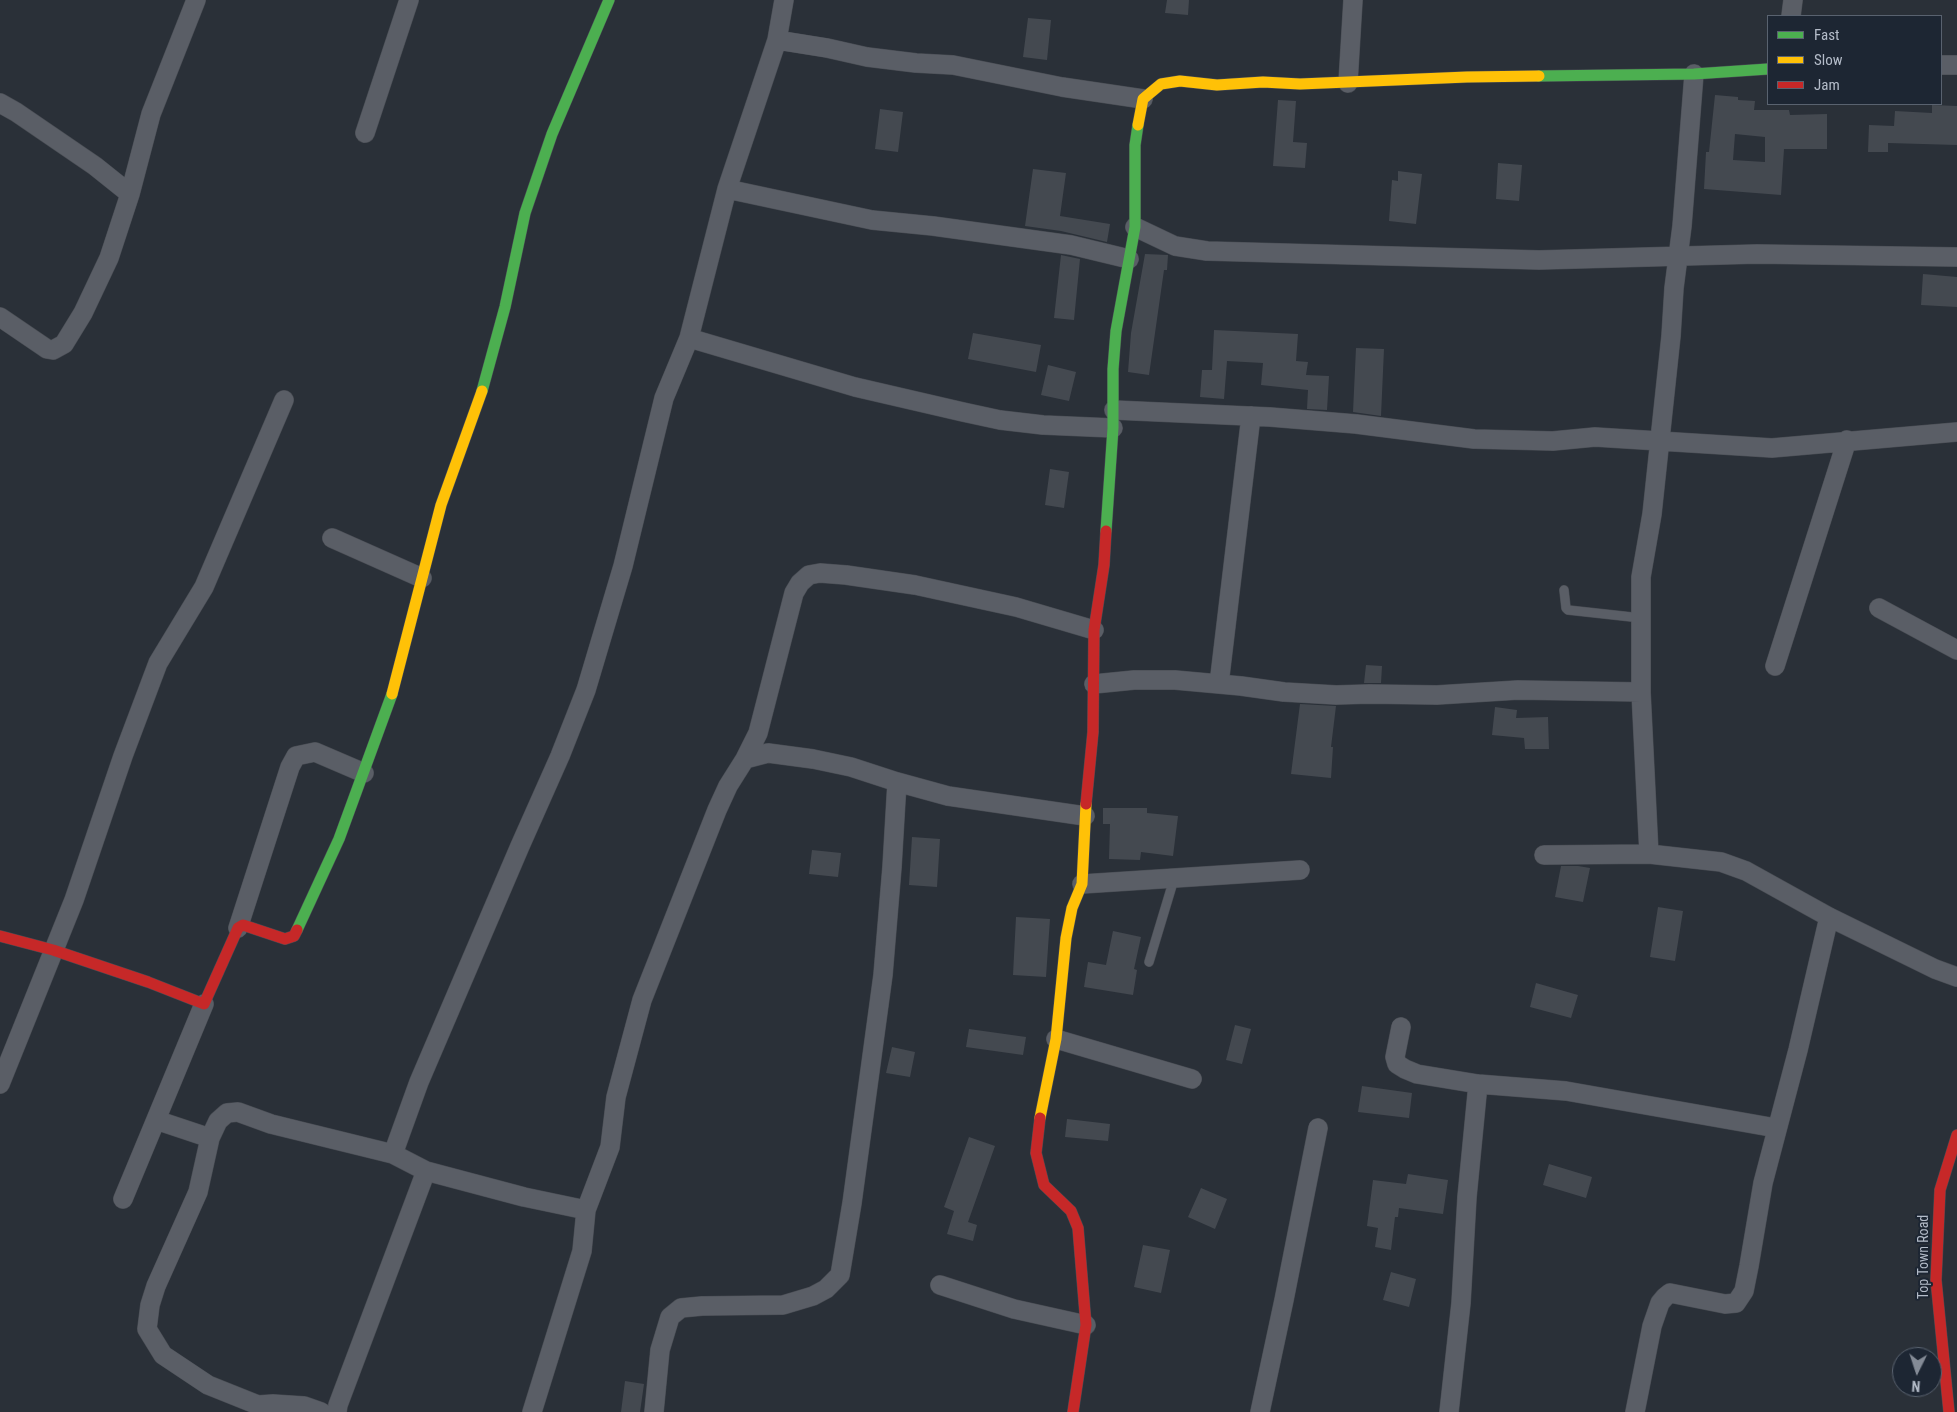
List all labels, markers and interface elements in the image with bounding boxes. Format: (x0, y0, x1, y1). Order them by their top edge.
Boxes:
legend (1767, 15, 1942, 105)
text: Fast (1814, 26, 1839, 44)
text: Slow (1814, 51, 1843, 69)
text: Jam (1814, 76, 1840, 94)
street label: Top Town Road (1916, 1215, 1932, 1299)
north arrow (1892, 1347, 1942, 1397)
text: N (1911, 1378, 1921, 1394)

